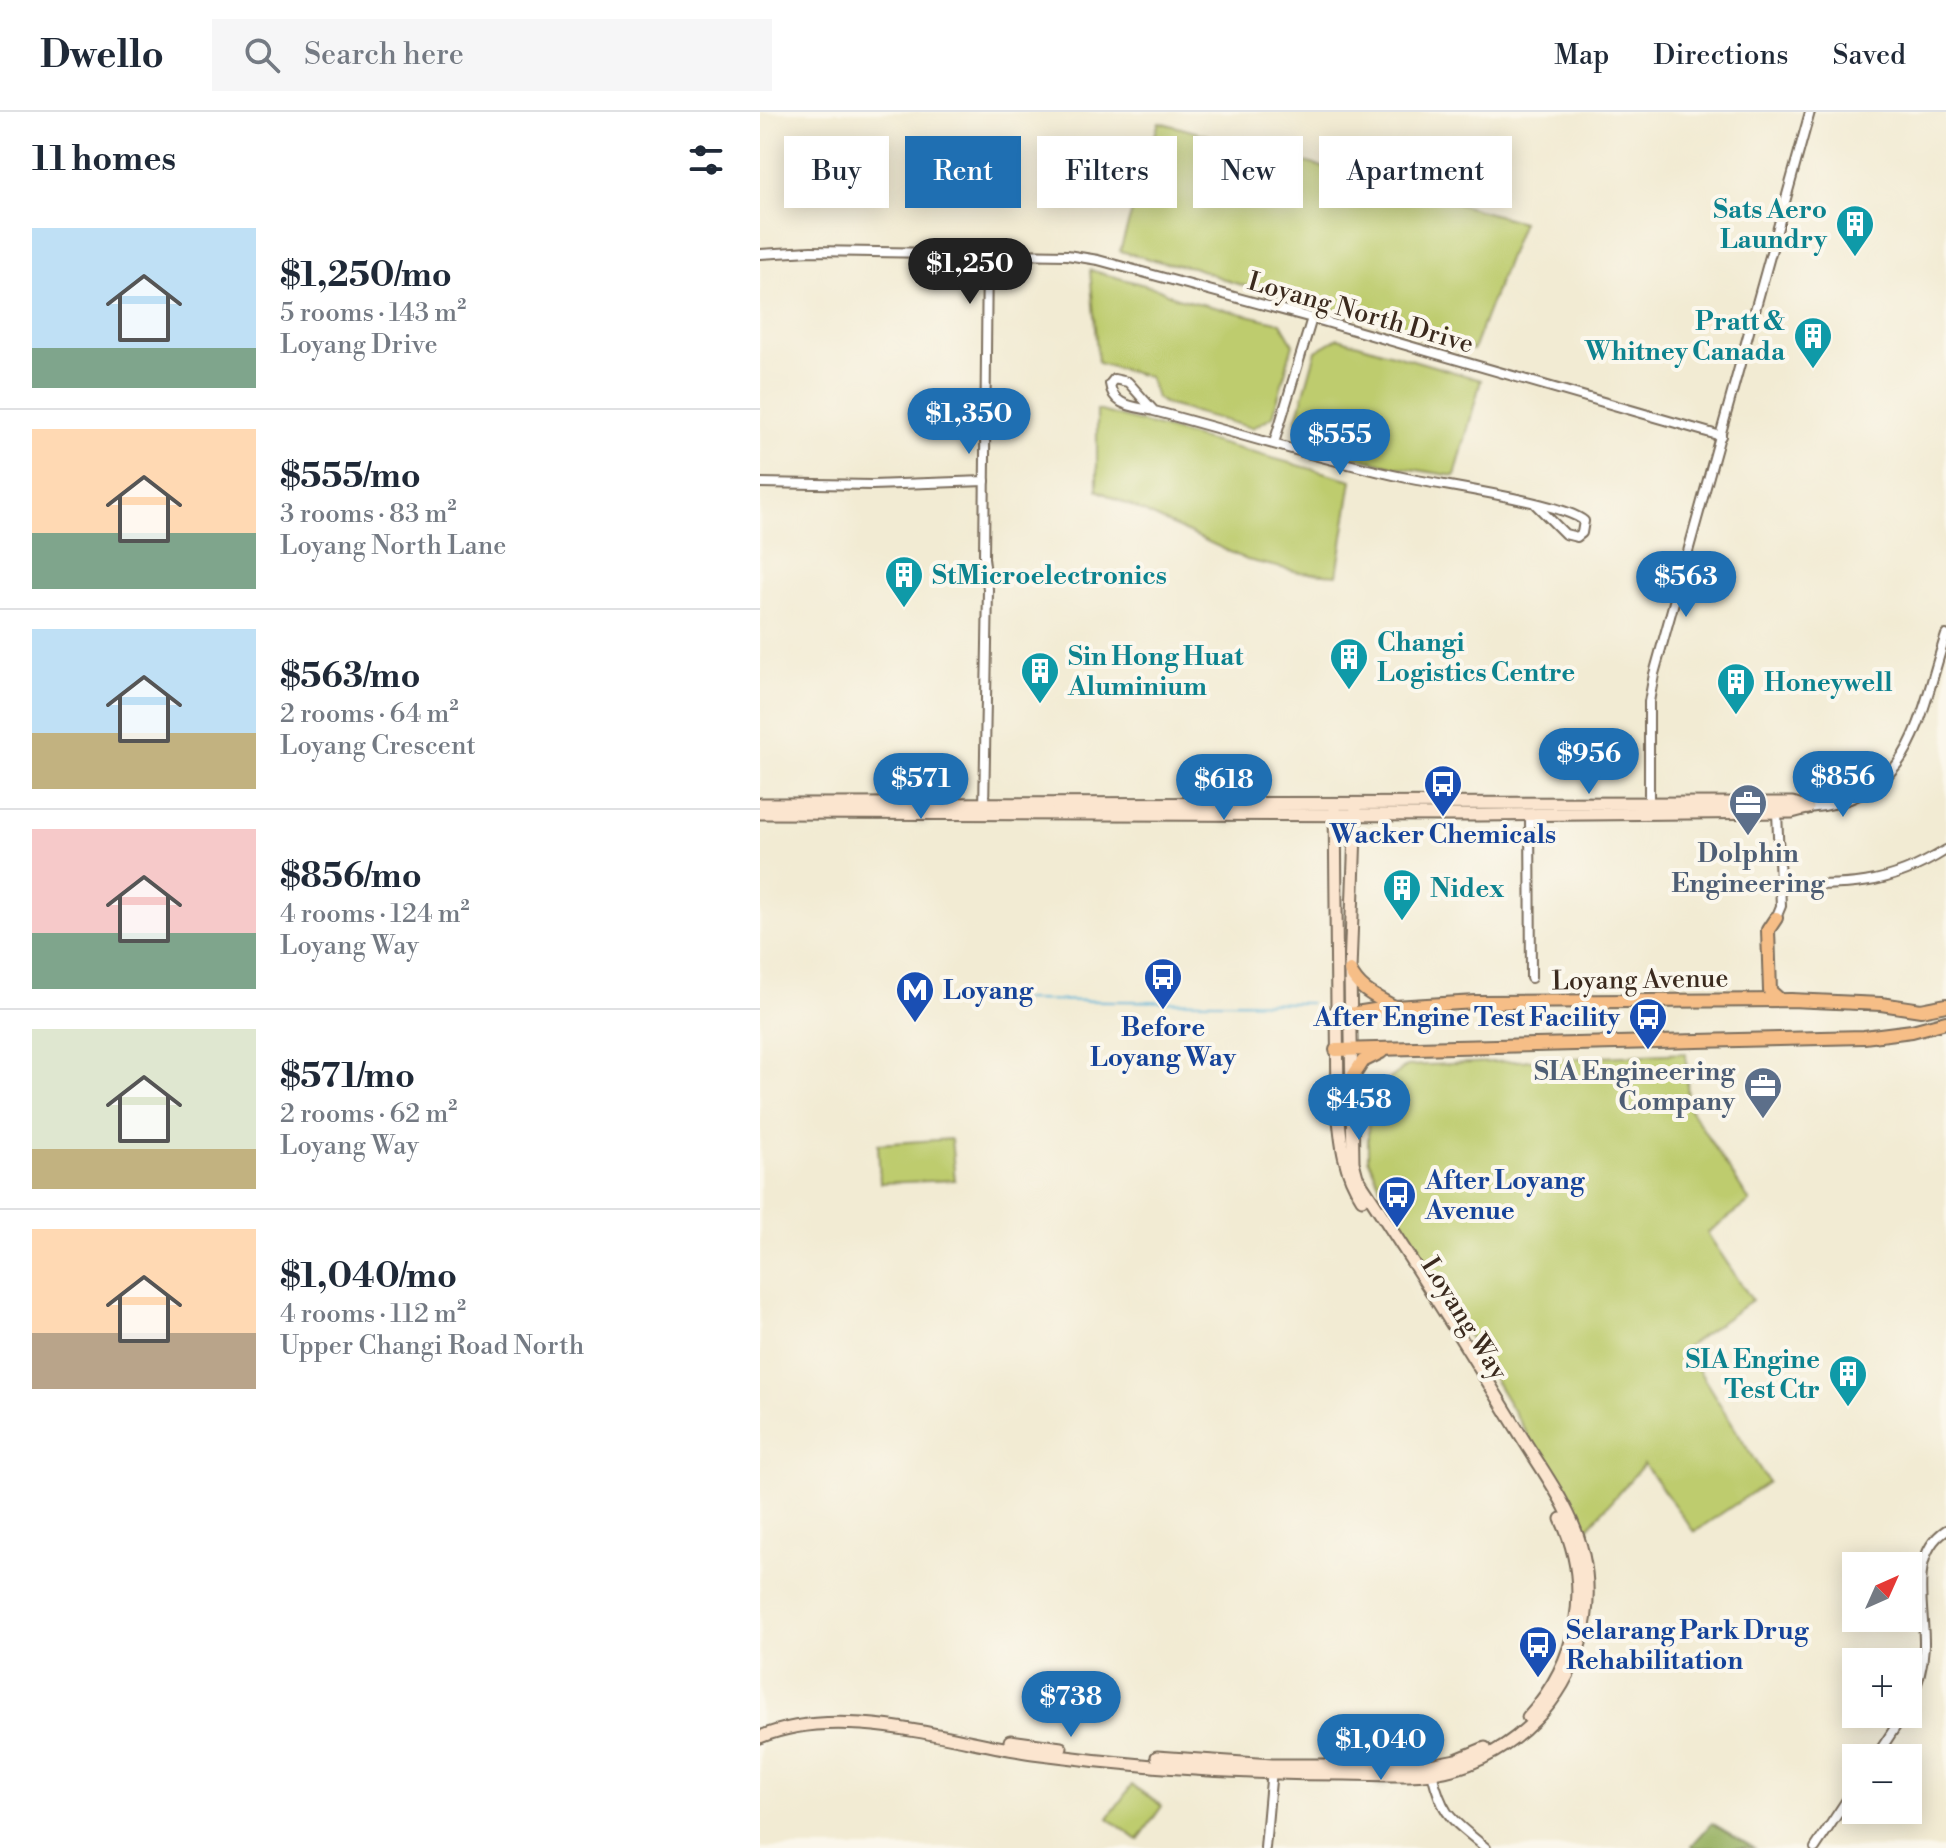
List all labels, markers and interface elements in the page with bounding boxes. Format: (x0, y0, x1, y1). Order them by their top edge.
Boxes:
search box (212, 19, 772, 91)
text: Dwello (40, 32, 164, 79)
icon: search (240, 33, 284, 77)
text: Search here (304, 36, 464, 74)
text: Map (1554, 38, 1609, 73)
text: Directions (1653, 38, 1788, 73)
text: Saved (1832, 38, 1906, 73)
chip: Buy (784, 136, 889, 208)
chip: Rent (905, 136, 1021, 208)
chip: Filters (1037, 136, 1177, 208)
chip: New (1193, 136, 1303, 208)
chip: Apartment (1319, 136, 1512, 208)
icon: filters (684, 138, 728, 182)
text: 11 homes (32, 139, 176, 181)
place label: Sats Aero Laundry (1713, 194, 1828, 256)
building icon: Sats Aero Laundry (1834, 203, 1876, 258)
pin: $1,250 (905, 238, 1035, 306)
text: $1,250 (926, 248, 1014, 280)
text: $1,250/mo (280, 255, 452, 297)
icon: home (96, 260, 192, 356)
street label: Loyang North Drive (1244, 265, 1477, 361)
text: 5 rooms · 143 m² (280, 297, 466, 329)
place label: Pratt & Whitney Canada (1584, 306, 1786, 368)
building icon: Pratt & Whitney Canada (1792, 315, 1834, 370)
text: Loyang Drive (280, 329, 438, 361)
pin: $1,350 (904, 388, 1034, 456)
text: $1,350 (926, 398, 1012, 430)
pin: $555 (1293, 409, 1387, 477)
text: $555 (1308, 419, 1372, 451)
text: $555/mo (280, 456, 421, 498)
icon: home (96, 461, 192, 557)
text: 3 rooms · 83 m² (280, 498, 457, 530)
text: Loyang North Lane (280, 530, 506, 562)
pin: $563 (1639, 551, 1733, 619)
building icon: StMicroelectronics (883, 554, 925, 609)
place label: StMicroelectronics (932, 560, 1167, 592)
text: $563 (1654, 561, 1718, 593)
place label: Changi Logistics Centre (1377, 627, 1575, 689)
building icon: Changi Logistics Centre (1328, 636, 1370, 691)
place label: Sin Hong Huat Aluminium (1067, 641, 1244, 703)
building icon: Sin Hong Huat Aluminium (1019, 650, 1061, 705)
text: $563/mo (280, 656, 421, 698)
icon: home (96, 661, 192, 757)
building icon: Honeywell (1715, 661, 1757, 716)
place label: Honeywell (1764, 667, 1893, 699)
text: 2 rooms · 64 m² (280, 698, 459, 730)
pin: $956 (1542, 728, 1636, 796)
text: Loyang Crescent (280, 730, 476, 762)
text: $956 (1557, 738, 1621, 770)
pin: $856 (1796, 751, 1890, 819)
pin: $571 (874, 753, 968, 821)
pin: $618 (1177, 754, 1271, 822)
text: $856 (1811, 761, 1875, 793)
text: $571 (891, 763, 951, 795)
bus stop icon: Wacker Chemicals (1422, 763, 1464, 818)
text: $618 (1194, 764, 1254, 796)
office icon: Dolphin Engineering (1727, 782, 1769, 837)
place label: Wacker Chemicals (1329, 819, 1556, 851)
place label: Dolphin Engineering (1671, 838, 1826, 900)
text: $856/mo (280, 856, 422, 898)
icon: home (96, 861, 192, 957)
building icon: Nidex (1381, 867, 1423, 922)
place label: Nidex (1430, 873, 1504, 905)
text: 4 rooms · 124 m² (280, 898, 470, 930)
text: Loyang Way (280, 930, 419, 962)
bus stop icon: Before Loyang Way (1142, 956, 1184, 1011)
street label: Loyang Avenue (1551, 962, 1729, 998)
metro station icon: Loyang (894, 969, 936, 1024)
place label: Loyang (943, 975, 1034, 1007)
bus stop icon: After Engine Test Facility (1627, 996, 1669, 1051)
place label: After Engine Test Facility (1313, 1002, 1621, 1034)
place label: Before Loyang Way (1090, 1012, 1237, 1074)
text: $571/mo (280, 1056, 415, 1098)
place label: SIA Engineering Company (1534, 1056, 1736, 1118)
icon: home (96, 1061, 192, 1157)
office icon: SIA Engineering Company (1742, 1065, 1784, 1120)
pin: $458 (1312, 1074, 1406, 1142)
text: $458 (1326, 1084, 1392, 1116)
text: 2 rooms · 62 m² (280, 1098, 457, 1130)
text: Loyang Way (280, 1130, 419, 1162)
place label: After Loyang Avenue (1424, 1165, 1586, 1227)
bus stop icon: After Loyang Avenue (1376, 1174, 1418, 1229)
street label: Loyang Way (1414, 1251, 1515, 1386)
text: $1,040/mo (280, 1256, 457, 1298)
icon: home (96, 1261, 192, 1357)
text: 4 rooms · 112 m² (280, 1298, 466, 1330)
text: Upper Changi Road North (280, 1330, 584, 1362)
place label: SIA Engine Test Ctr (1685, 1344, 1820, 1406)
building icon: SIA Engine Test Ctr (1827, 1353, 1869, 1408)
north arrow (1842, 1552, 1922, 1632)
map controls (1842, 1552, 1922, 1824)
place label: Selarang Park Drug Rehabilitation (1566, 1615, 1810, 1677)
bus stop icon: Selarang Park Drug Rehabilitation (1517, 1624, 1559, 1679)
button: + (1842, 1648, 1922, 1728)
pin: $738 (1024, 1671, 1118, 1739)
text: $738 (1040, 1681, 1102, 1713)
pin: $1,040 (1316, 1714, 1446, 1782)
text: $1,040 (1335, 1724, 1427, 1756)
button: − (1842, 1744, 1922, 1824)

